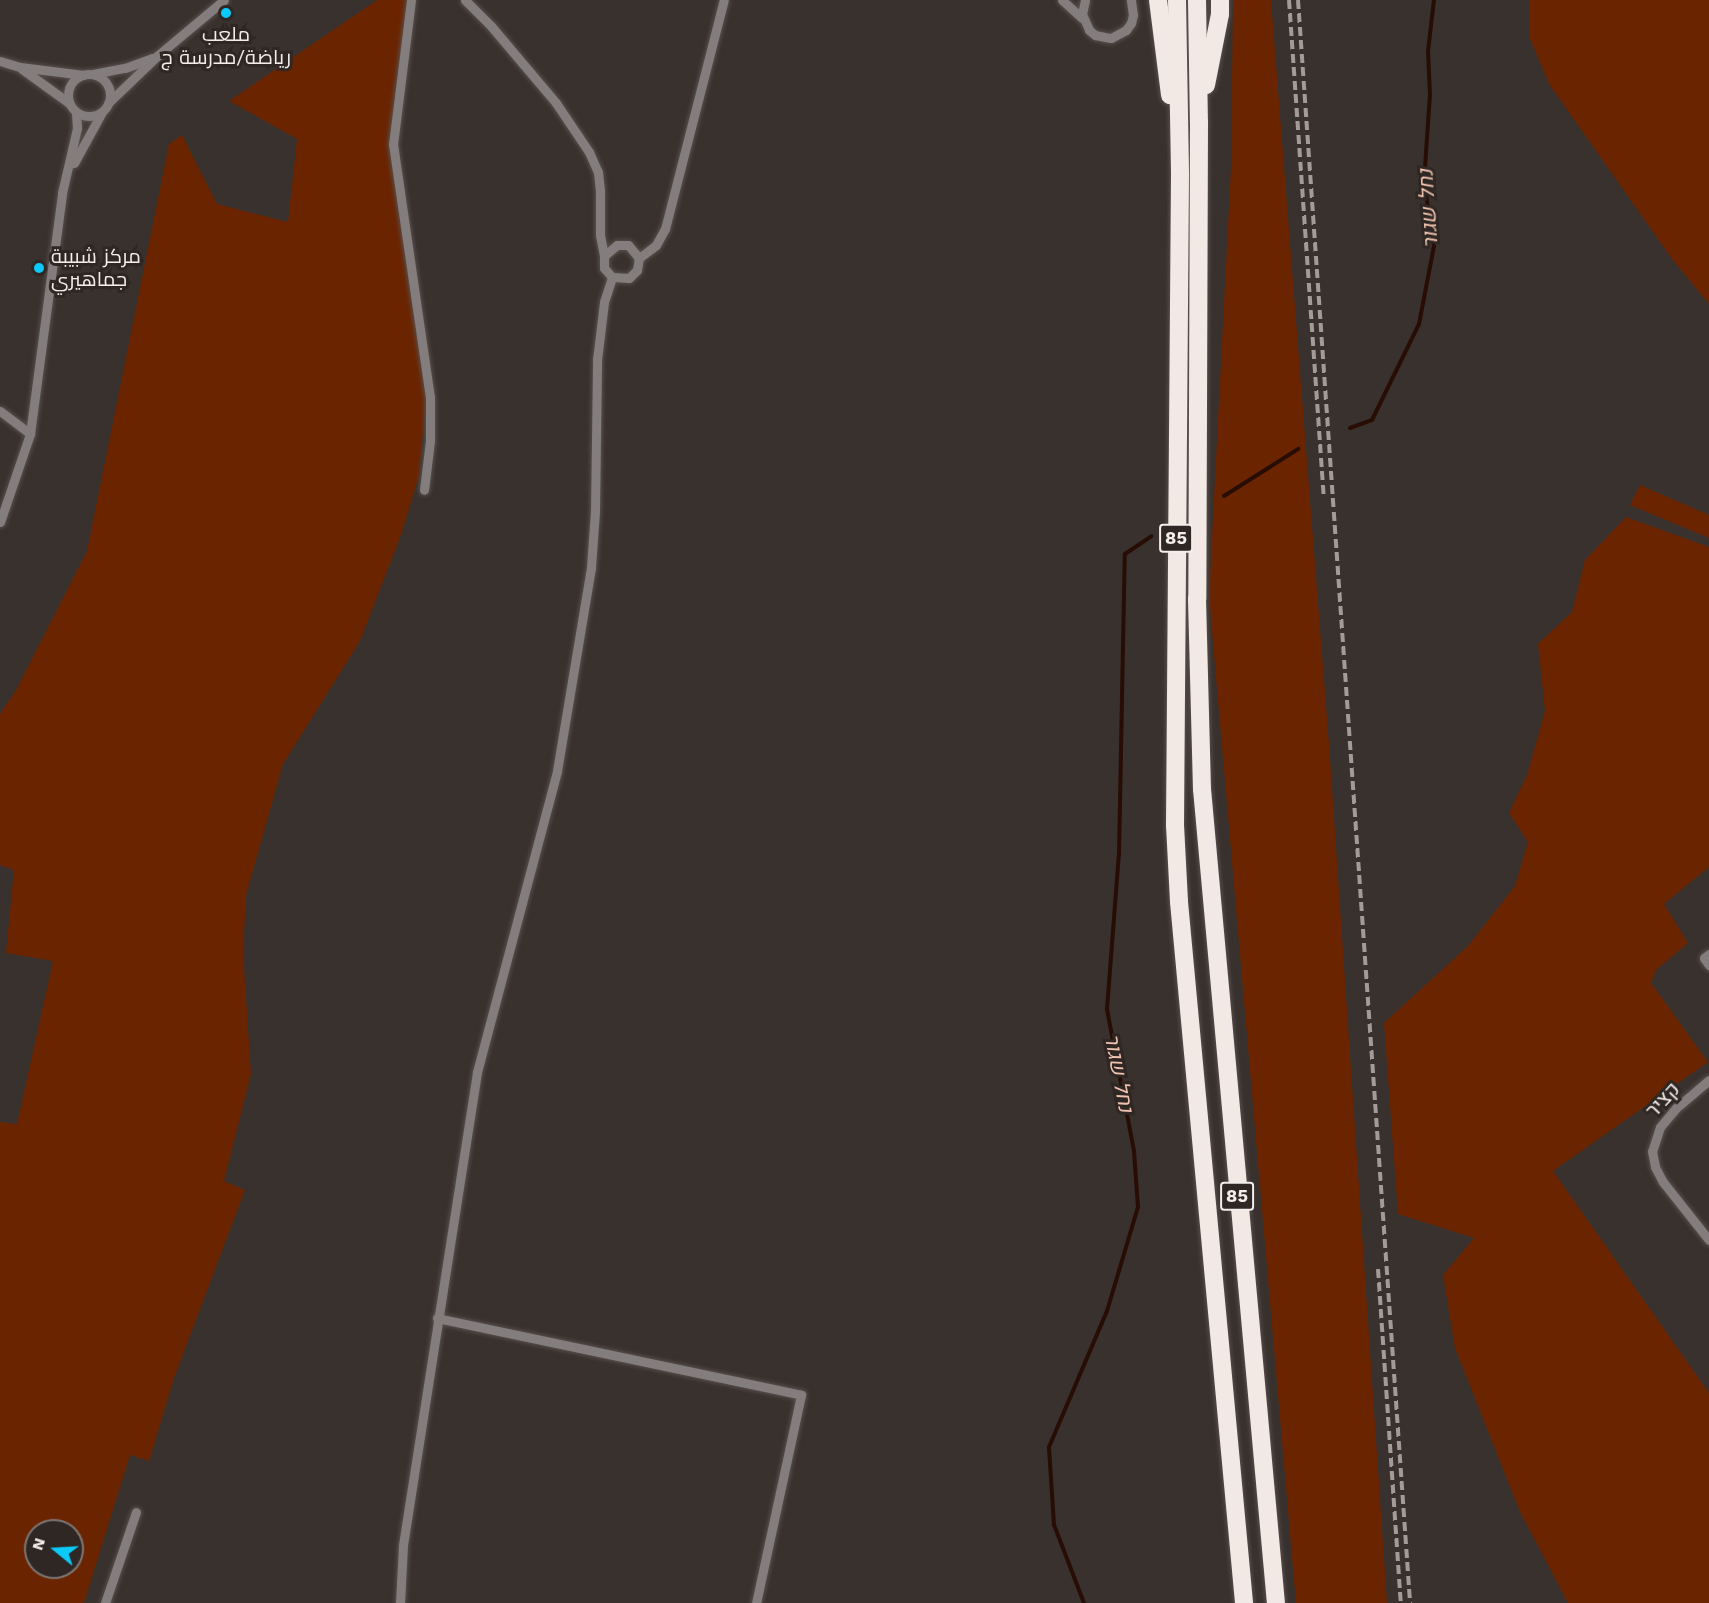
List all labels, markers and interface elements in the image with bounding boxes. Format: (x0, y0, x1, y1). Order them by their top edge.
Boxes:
marker: ملعب رياضة/مدرسة ج (219, 6, 233, 20)
place label: ملعب رياضة/مدرسة ج (161, 22, 291, 69)
water label: נחל שגור (1413, 168, 1443, 250)
place label: مركز شبيبة جماهيري (51, 244, 141, 291)
marker: مركز شبيبة جماهيري (32, 261, 46, 275)
road number: 85 (1158, 523, 1194, 553)
water label: נחל שגור (1099, 1032, 1139, 1114)
street label: קציר (1641, 1077, 1685, 1123)
road number: 85 (1219, 1181, 1255, 1211)
north arrow (24, 1519, 84, 1579)
text: N (27, 1535, 49, 1552)

